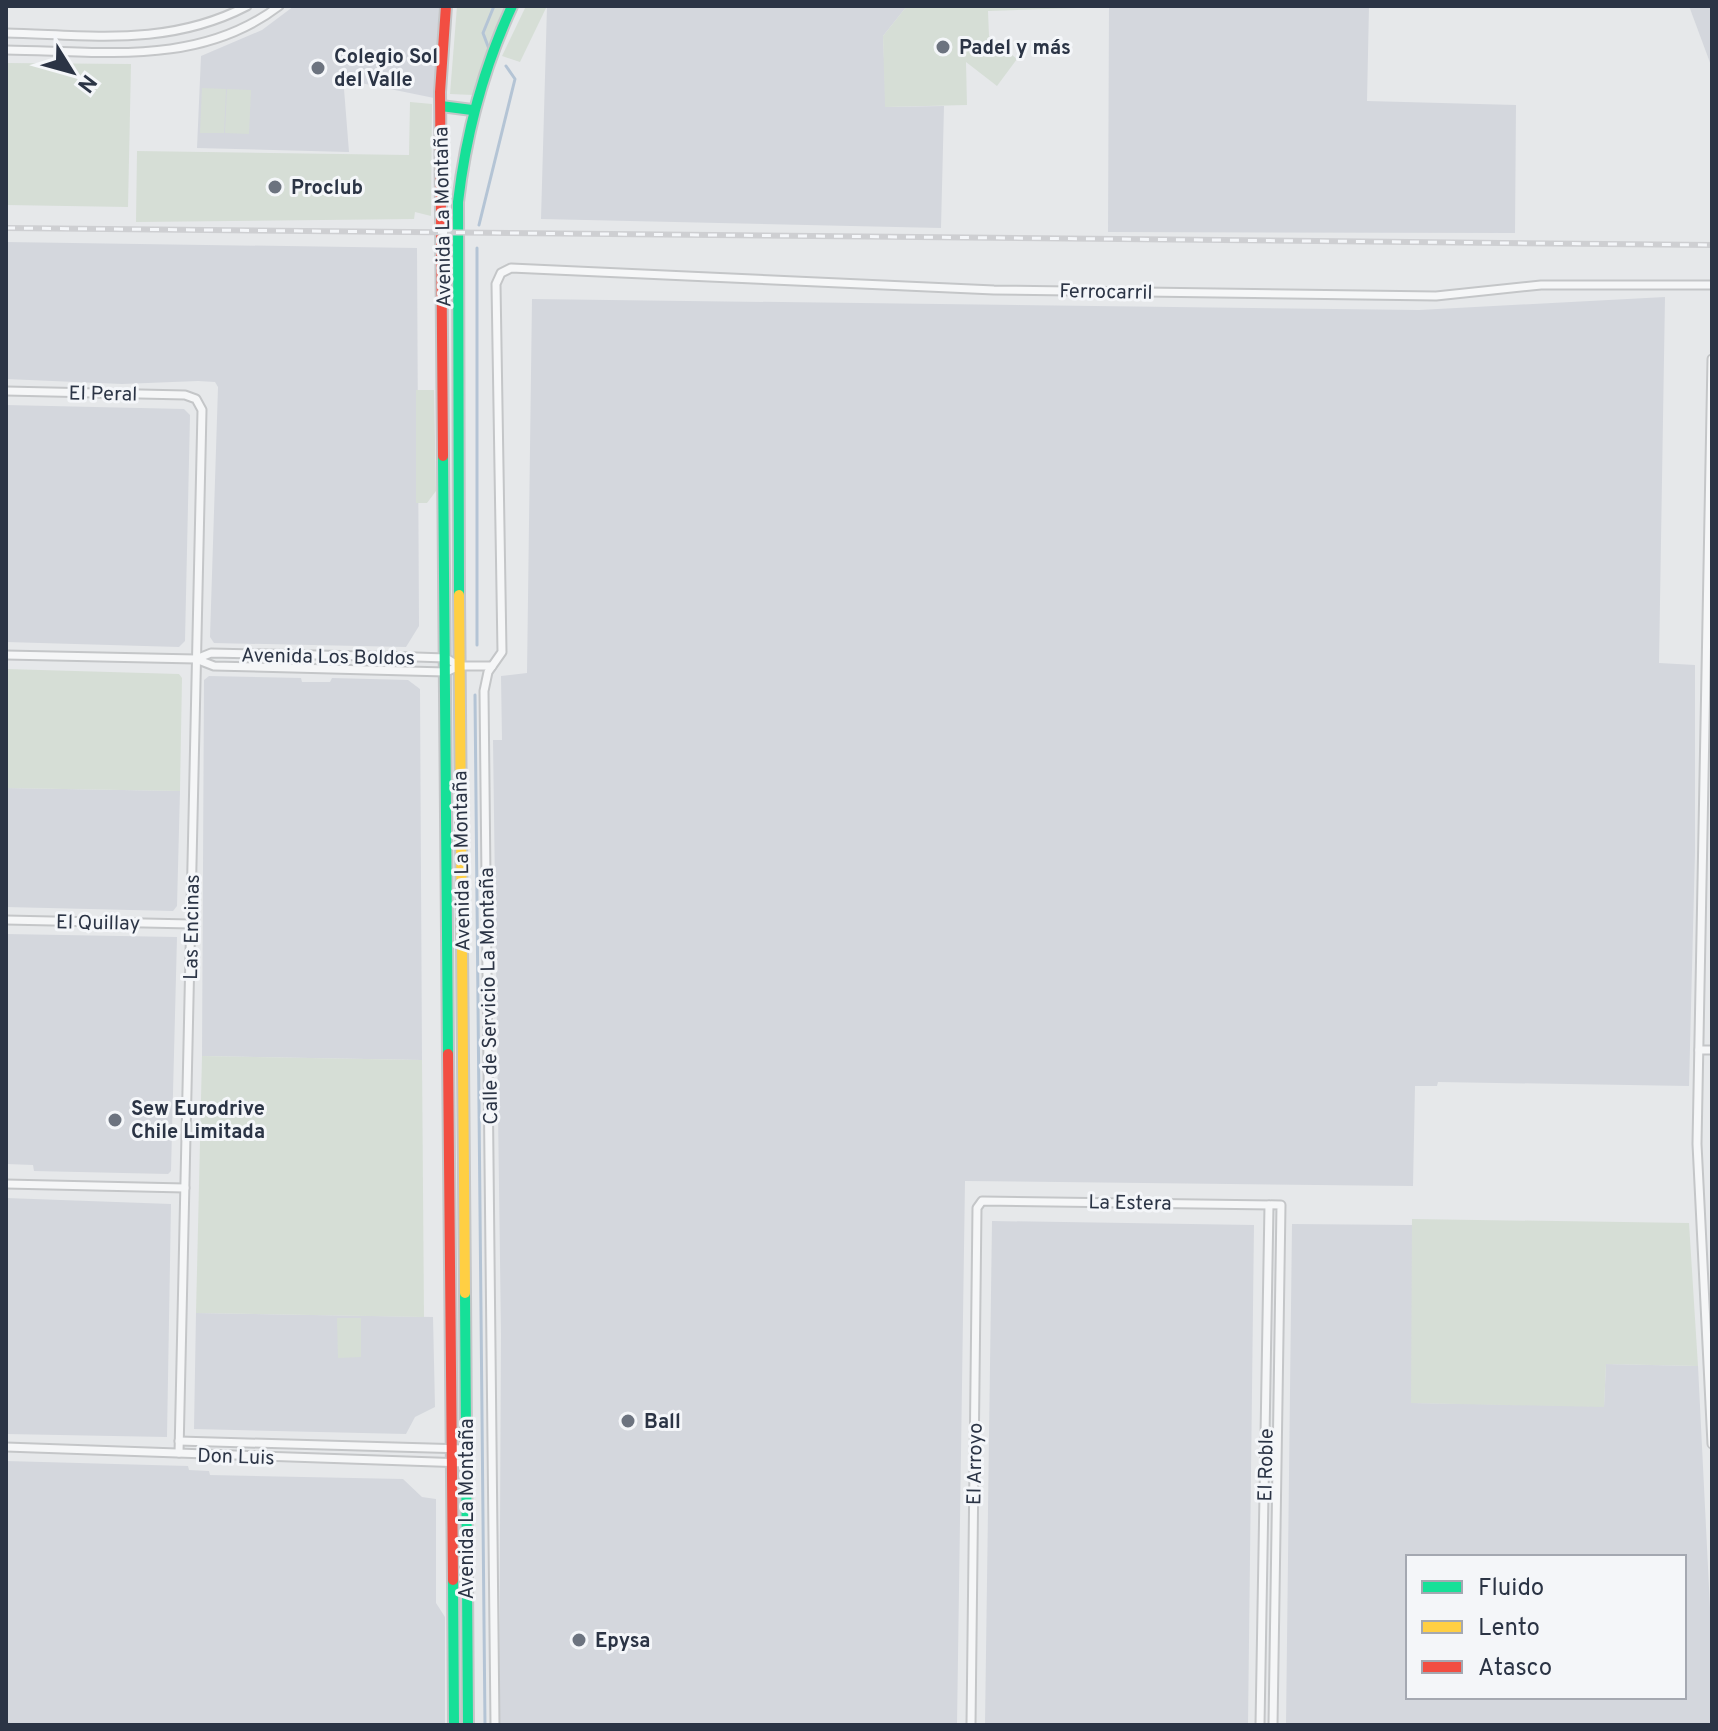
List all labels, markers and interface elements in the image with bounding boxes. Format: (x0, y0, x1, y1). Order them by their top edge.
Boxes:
north arrow (32, 32, 112, 112)
place label: Padel y más (959, 36, 1071, 62)
marker: Padel y más (934, 38, 952, 56)
place label: Colegio Sol del Valle (334, 45, 438, 94)
marker: Colegio Sol del Valle (309, 59, 327, 77)
text: N (70, 68, 102, 97)
street label: Avenida La Montaña (429, 126, 459, 308)
place label: Proclub (291, 176, 363, 202)
marker: Proclub (266, 178, 284, 196)
street label: Ferrocarril (1059, 279, 1153, 307)
street label: El Peral (68, 381, 138, 409)
street label: Avenida Los Boldos (241, 643, 415, 673)
street label: Avenida La Montaña (448, 770, 478, 952)
street label: Calle de Servicio La Montaña (475, 867, 505, 1125)
street label: Las Encinas (179, 874, 207, 980)
street label: El Quillay (56, 910, 140, 938)
place label: Sew Eurodrive Chile Limitada (131, 1097, 265, 1146)
marker: Sew Eurodrive Chile Limitada (106, 1111, 124, 1129)
street label: La Estera (1088, 1190, 1172, 1218)
place label: Ball (644, 1410, 681, 1436)
marker: Ball (619, 1412, 637, 1430)
street label: Avenida La Montaña (455, 1419, 481, 1599)
street label: El Arroyo (962, 1423, 990, 1505)
street label: El Roble (1253, 1428, 1281, 1502)
street label: Don Luis (197, 1444, 275, 1472)
legend (1406, 1555, 1686, 1699)
text: Fluido (1478, 1574, 1544, 1604)
text: Lento (1478, 1614, 1540, 1644)
place label: Epysa (595, 1629, 650, 1655)
marker: Epysa (570, 1631, 588, 1649)
text: Atasco (1478, 1654, 1552, 1684)

